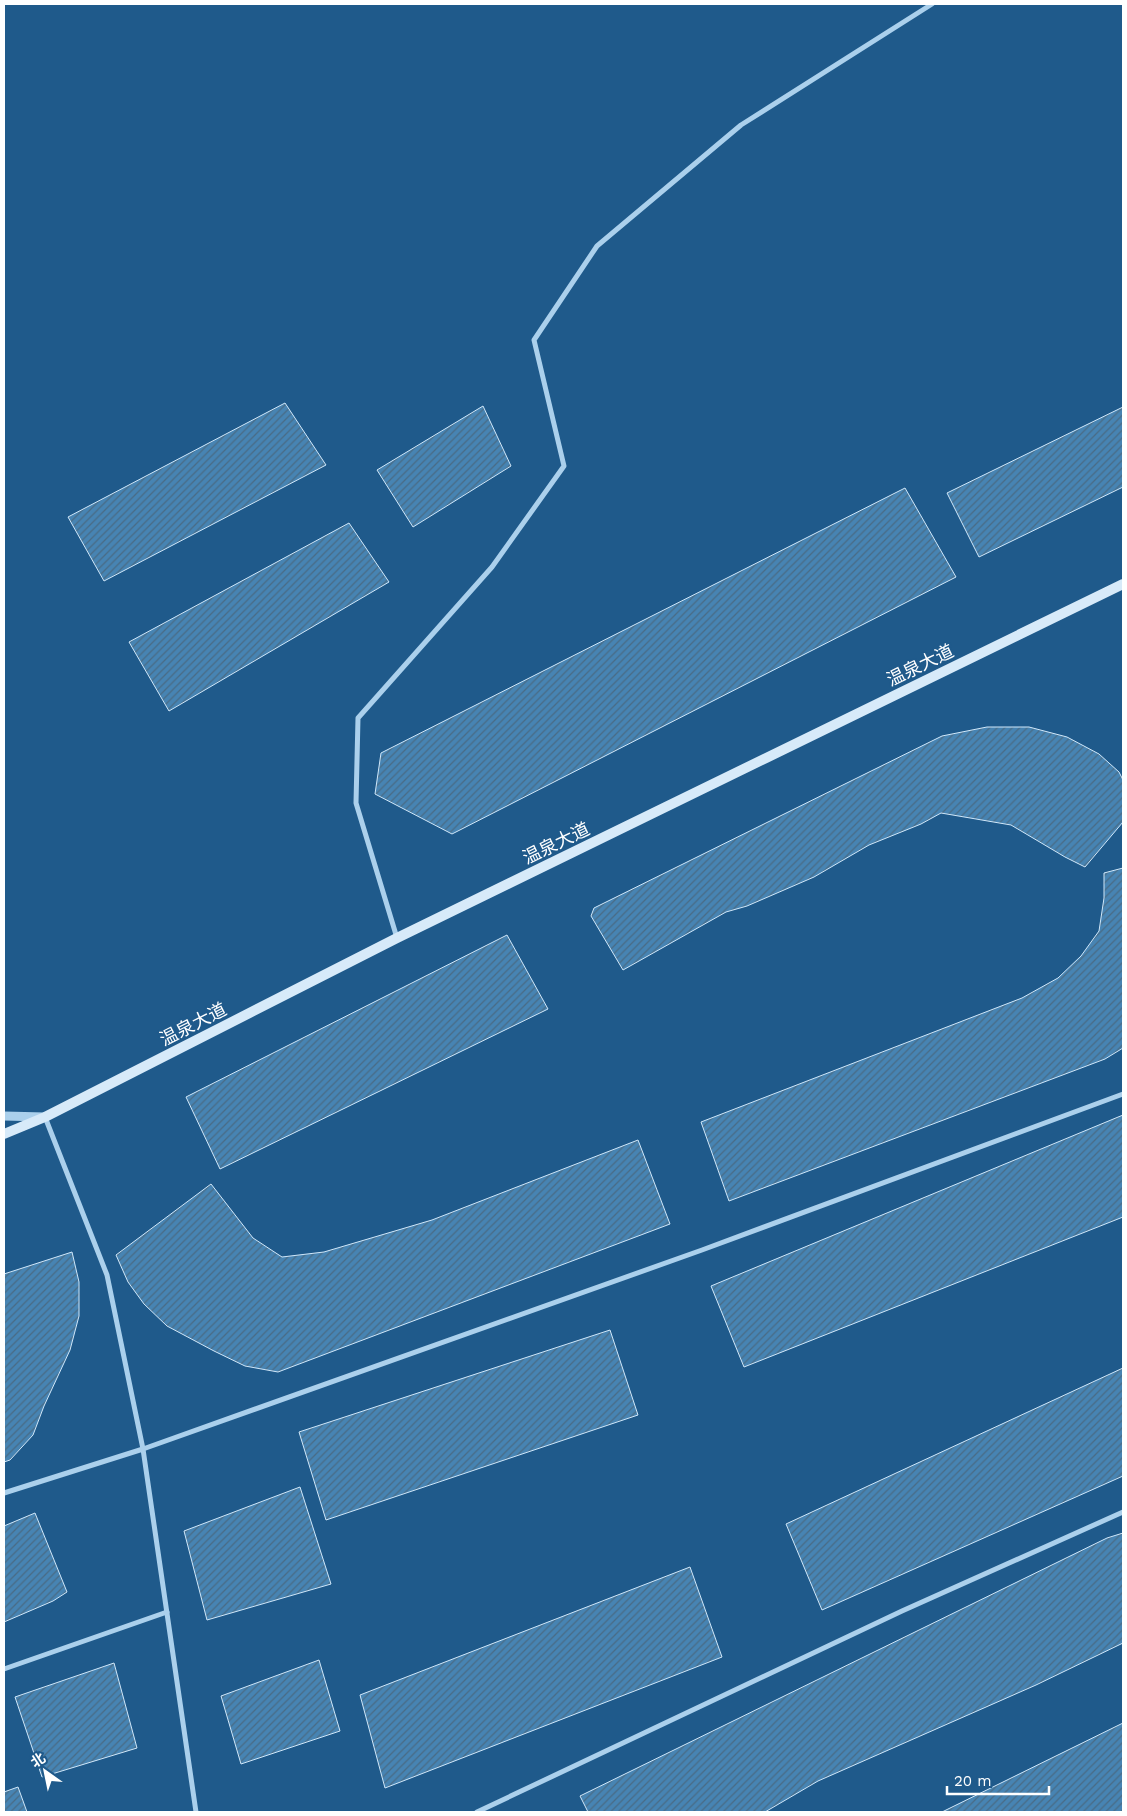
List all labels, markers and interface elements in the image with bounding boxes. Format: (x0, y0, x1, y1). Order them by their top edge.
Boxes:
street label: 温泉大道 (883, 640, 957, 690)
street label: 温泉大道 (519, 818, 593, 868)
street label: 温泉大道 (156, 998, 230, 1050)
north arrow (20, 1746, 70, 1796)
text: 北 (28, 1750, 48, 1771)
scale bar (947, 1764, 1050, 1796)
text: 20 m (954, 1772, 992, 1790)

